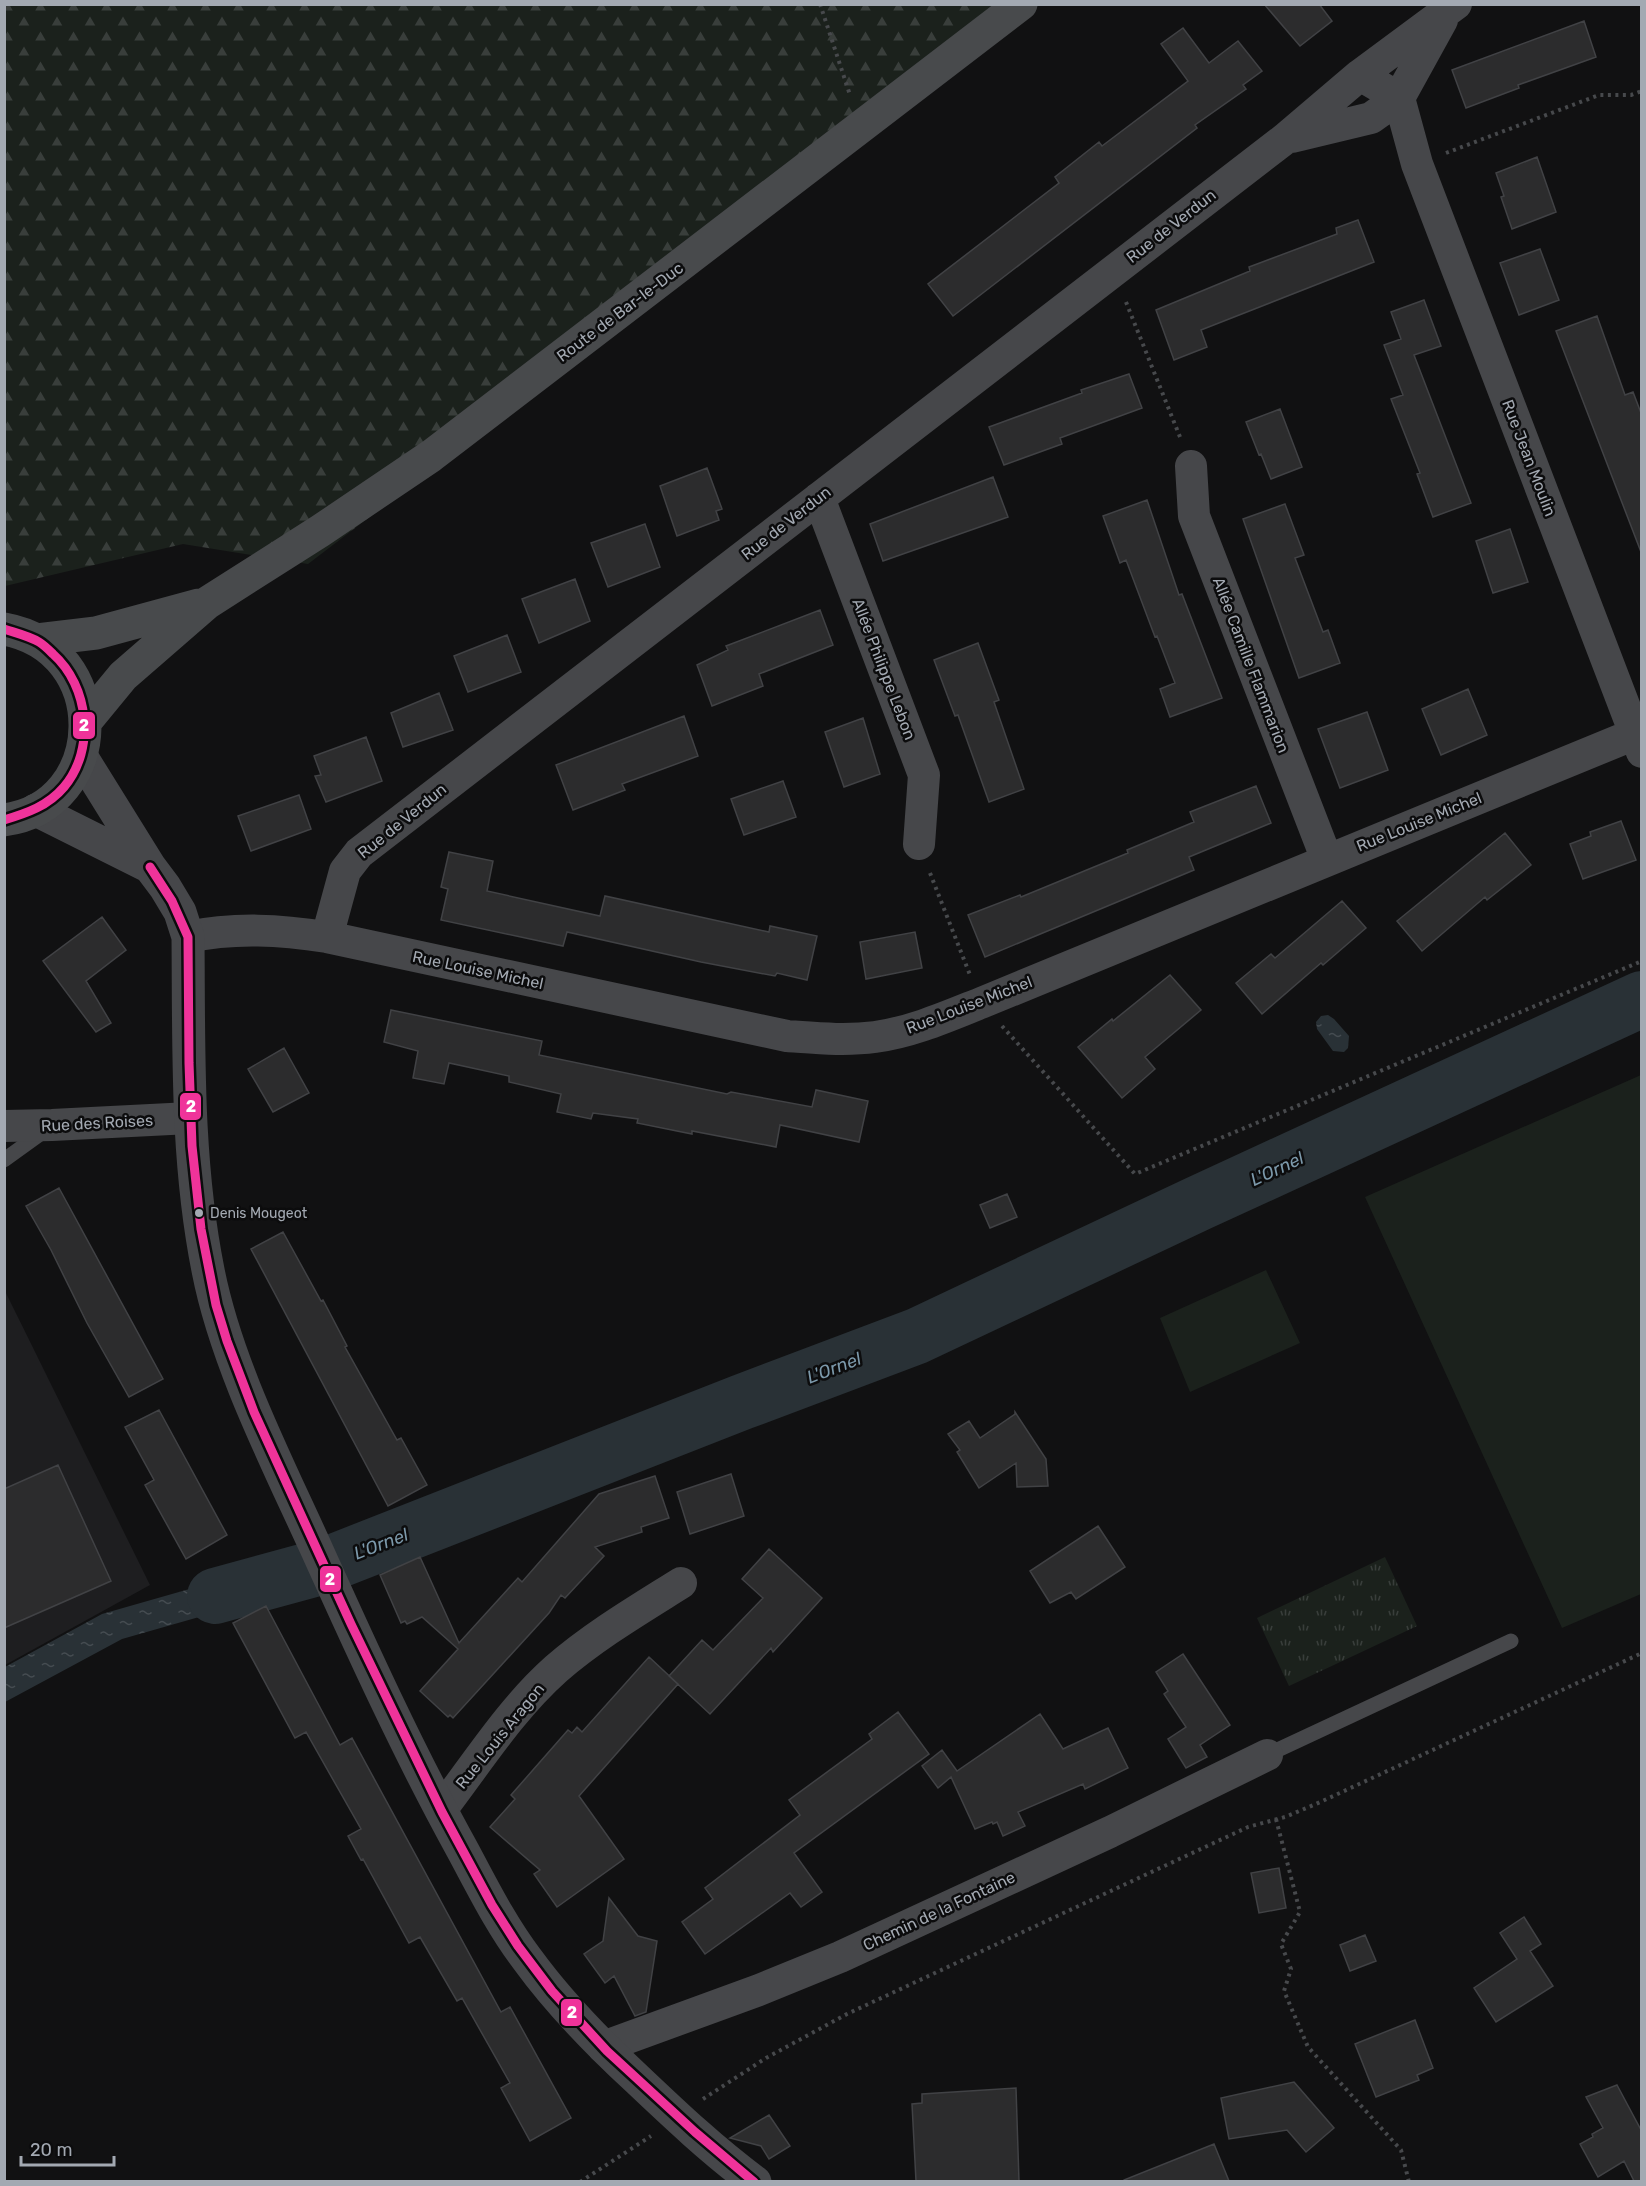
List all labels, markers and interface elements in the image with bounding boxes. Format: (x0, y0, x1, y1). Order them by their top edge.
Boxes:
street label: Rue de Verdun (1122, 185, 1220, 267)
street label: Route de Bar-le-Duc (553, 258, 687, 366)
street label: Rue Jean Moulin (1498, 397, 1560, 519)
street label: Rue de Verdun (737, 482, 835, 564)
street label: Allée Camille Flammarion (1209, 574, 1293, 756)
street label: Allée Philippe Lebon (848, 596, 920, 742)
line badge: 2 (72, 711, 96, 740)
text: 2 (79, 716, 89, 735)
street label: Rue de Verdun (354, 780, 450, 862)
street label: Rue Louise Michel (1354, 788, 1484, 856)
street label: Rue Louise Michel (411, 947, 545, 993)
street label: Rue Louise Michel (903, 972, 1035, 1038)
line badge: 2 (179, 1092, 202, 1121)
text: 2 (186, 1097, 196, 1116)
street label: Rue des Roises (40, 1111, 154, 1135)
water label: L'Ornel (1247, 1147, 1308, 1191)
place label: Denis Mougeot (210, 1205, 308, 1222)
marker: Denis Mougeot (193, 1207, 205, 1219)
water label: L'Ornel (804, 1347, 865, 1388)
water label: L'Ornel (351, 1523, 412, 1564)
line badge: 2 (319, 1565, 342, 1593)
text: 2 (325, 1570, 335, 1589)
street label: Rue Louis Aragon (452, 1679, 548, 1793)
street label: Chemin de la Fontaine (860, 1867, 1018, 1955)
line badge: 2 (560, 1998, 583, 2027)
text: 2 (567, 2003, 577, 2022)
scale bar (21, 2129, 114, 2167)
text: 20 m (30, 2139, 72, 2161)

